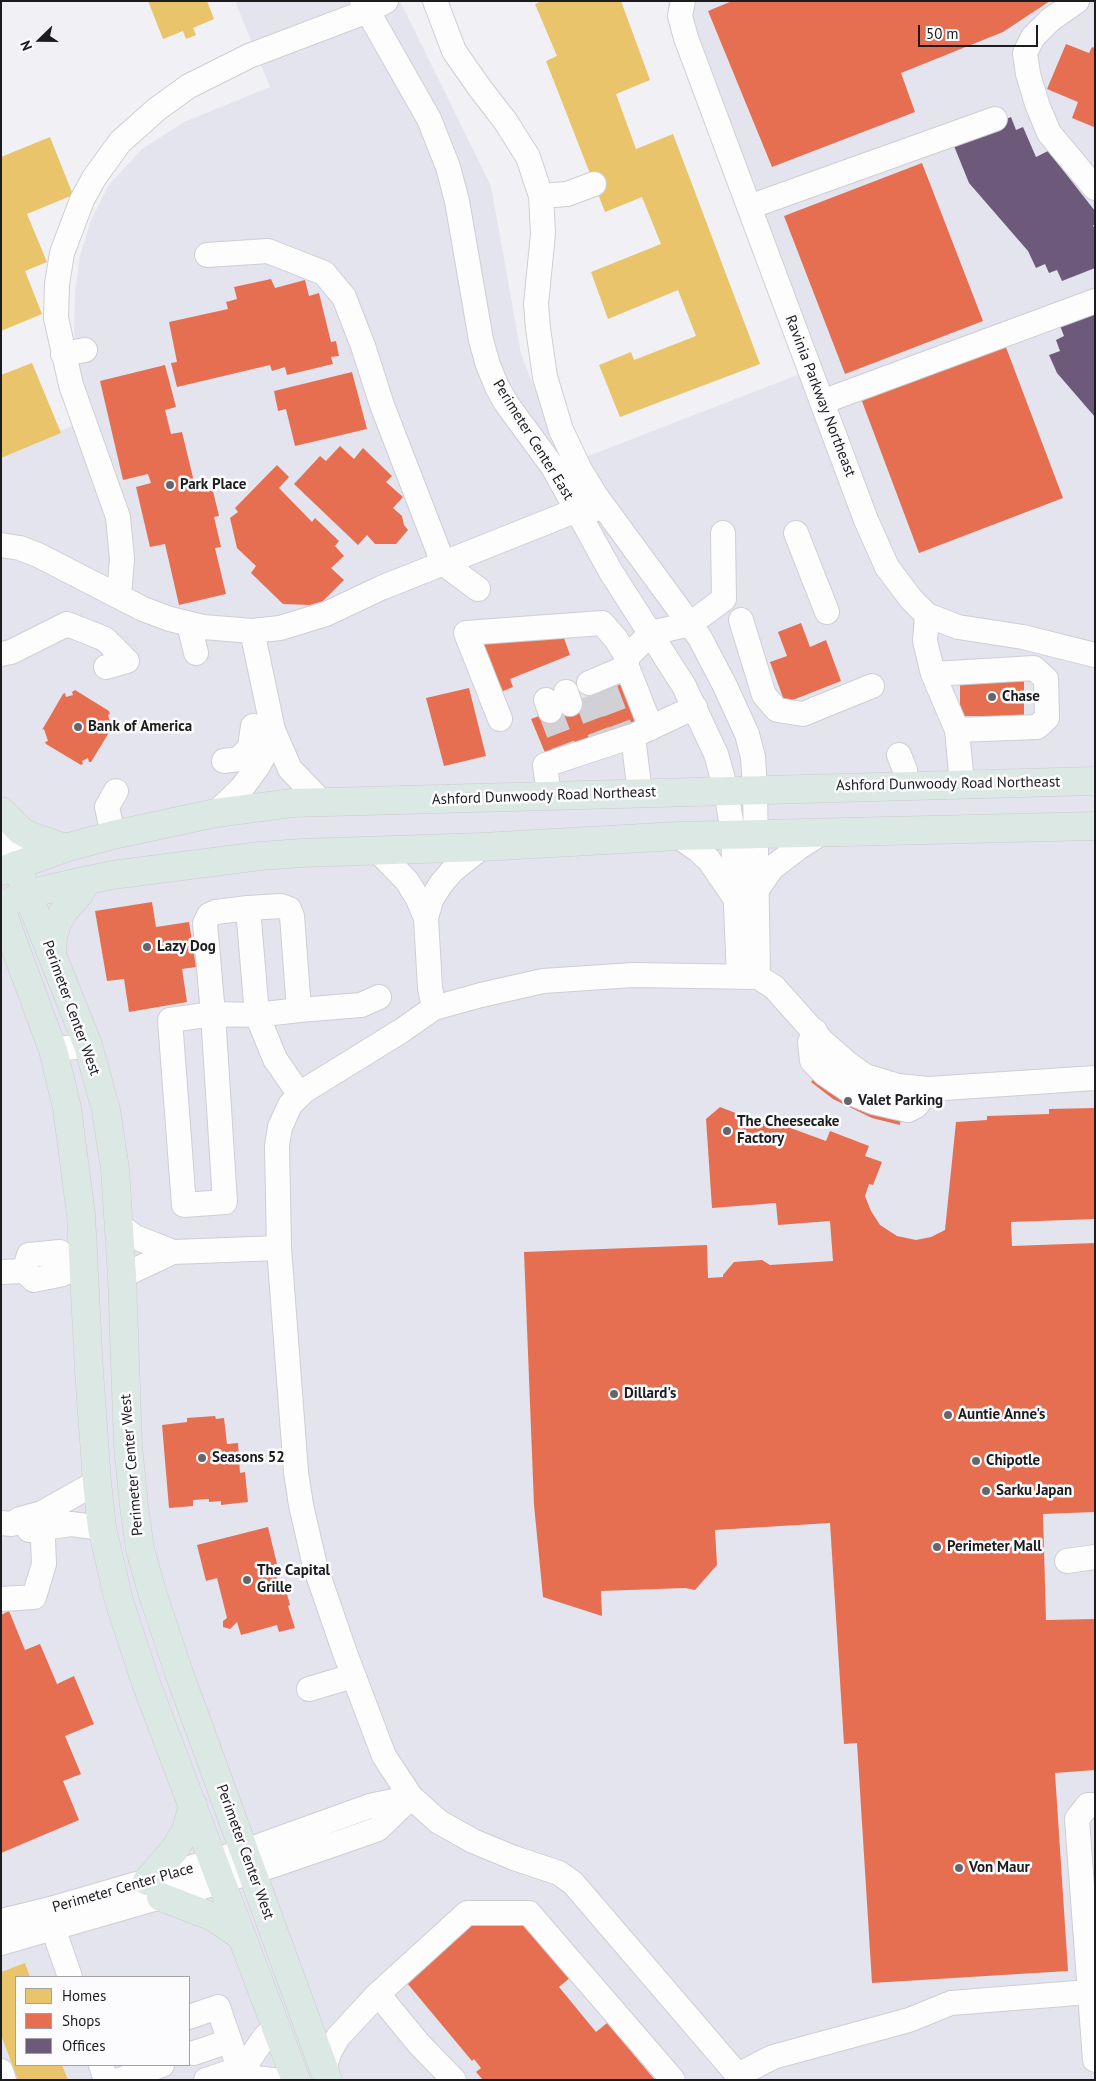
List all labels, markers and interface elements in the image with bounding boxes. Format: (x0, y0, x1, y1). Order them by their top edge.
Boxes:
north arrow (15, 15, 65, 65)
scale bar (921, 15, 1041, 47)
text: 50 m (926, 24, 959, 43)
text: N (16, 38, 36, 53)
street label: Ravinia Parkway Northeast (781, 313, 859, 479)
street label: Perimeter Center East (489, 377, 577, 503)
place label: Park Place (180, 476, 246, 494)
marker: Park Place (164, 479, 176, 491)
place label: Chase (1002, 688, 1040, 706)
marker: Chase (986, 691, 998, 703)
place label: Bank of America (88, 718, 192, 736)
marker: Bank of America (72, 721, 84, 733)
street label: Ashford Dunwoody Road Northeast (836, 773, 1060, 795)
street label: Ashford Dunwoody Road Northeast (432, 783, 656, 809)
street label: Perimeter Center West (38, 938, 104, 1078)
place label: Lazy Dog (157, 938, 216, 956)
marker: Lazy Dog (141, 941, 153, 953)
place label: Valet Parking (858, 1092, 943, 1110)
marker: Valet Parking (842, 1095, 854, 1107)
place label: The Cheesecake Factory (737, 1113, 839, 1148)
marker: The Cheesecake Factory (721, 1125, 733, 1137)
place label: Dillard's (624, 1385, 676, 1403)
marker: Dillard's (608, 1388, 620, 1400)
street label: Perimeter Center West (117, 1393, 147, 1537)
place label: Auntie Anne's (958, 1406, 1045, 1424)
marker: Auntie Anne's (942, 1409, 954, 1421)
place label: Seasons 52 (212, 1449, 285, 1467)
marker: Seasons 52 (196, 1452, 208, 1464)
place label: Chipotle (986, 1452, 1040, 1470)
marker: Chipotle (970, 1455, 982, 1467)
place label: Sarku Japan (996, 1482, 1072, 1500)
marker: Sarku Japan (980, 1485, 992, 1497)
place label: Perimeter Mall (947, 1538, 1042, 1556)
marker: Perimeter Mall (931, 1541, 943, 1553)
place label: The Capital Grille (257, 1562, 330, 1597)
marker: The Capital Grille (241, 1574, 253, 1586)
street label: Perimeter Center West (212, 1782, 278, 1922)
street label: Perimeter Center Place (50, 1859, 196, 1917)
place label: Von Maur (969, 1859, 1030, 1877)
marker: Von Maur (953, 1862, 965, 1874)
legend (15, 1976, 190, 2066)
text: Homes (62, 1986, 106, 2005)
text: Shops (62, 2011, 101, 2030)
text: Offices (62, 2036, 106, 2055)

